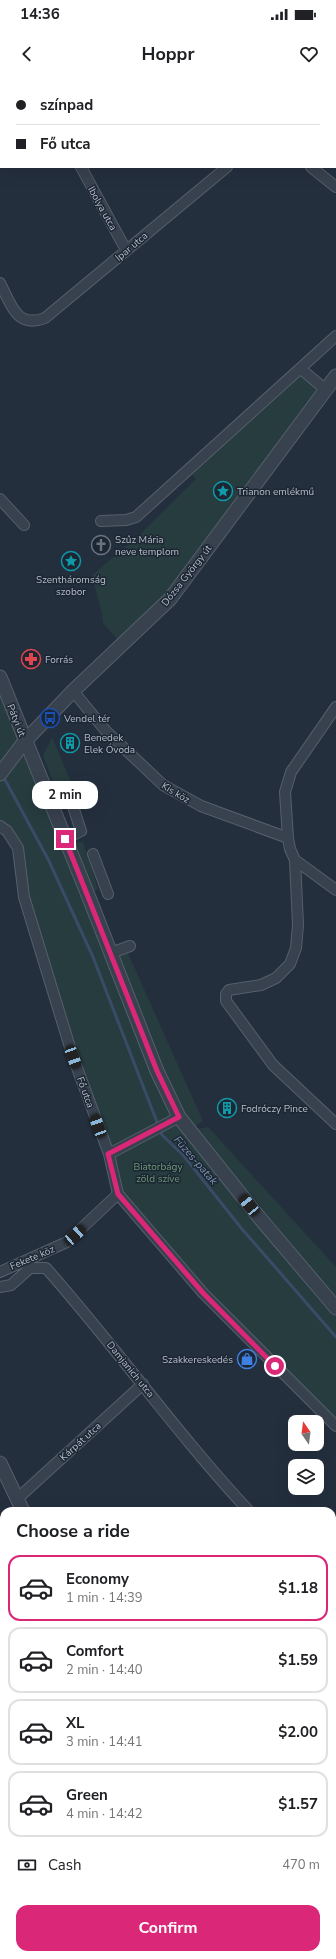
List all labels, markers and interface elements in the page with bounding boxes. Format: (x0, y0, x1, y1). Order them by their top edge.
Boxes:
text: 14:36 (20, 4, 60, 24)
text: Hoppr (142, 42, 194, 66)
icon: back (16, 43, 38, 65)
icon: heart (298, 43, 320, 65)
text: színpad (40, 95, 93, 115)
text: Fő utca (40, 134, 90, 154)
street label: Ibolya utca (84, 184, 120, 233)
street label: Ipar utca (112, 229, 151, 265)
place icon: Trianon emlékmű (212, 480, 234, 502)
place label: Trianon emlékmű (237, 485, 314, 499)
place label: Szűz Mária neve templom (115, 533, 179, 559)
church icon: Szűz Mária neve templom (90, 534, 112, 556)
street label: Dózsa György út (158, 542, 215, 609)
place icon: Szentháromság szobor (60, 550, 82, 572)
place label: Szentháromság szobor (36, 573, 106, 599)
pharmacy icon: Forrás (20, 648, 42, 670)
place label: Forrás (45, 653, 73, 667)
street label: Pátyi út (3, 702, 29, 739)
bus stop icon: Vendel tér (39, 707, 61, 729)
place label: Vendel tér (63, 712, 111, 726)
place label: Benedek Elek Óvoda (84, 731, 135, 757)
building icon: Benedek Elek Óvoda (59, 732, 81, 754)
street label: Kis köz (159, 779, 193, 807)
callout: 2 min (32, 781, 98, 809)
text: 2 min (48, 786, 82, 804)
route end (56, 830, 74, 848)
car (63, 1044, 83, 1070)
street label: Fő utca (73, 1075, 97, 1110)
building icon: Fodróczy Pince (216, 1097, 238, 1119)
place label: Fodróczy Pince (241, 1102, 308, 1116)
car (88, 1113, 108, 1139)
water label: Füzes-patak (170, 1133, 221, 1188)
park label: Biatorbágy zöld szíve (133, 1160, 183, 1186)
car (237, 1192, 261, 1218)
car (62, 1223, 88, 1247)
street label: Fekete köz (8, 1242, 57, 1274)
street label: Damjanich utca (103, 1338, 157, 1401)
shop icon: Szakkereskedés (236, 1348, 258, 1370)
place label: Szakkereskedés (162, 1353, 233, 1367)
route start (266, 1357, 284, 1375)
north arrow (288, 1415, 324, 1451)
map controls (288, 1415, 324, 1495)
street label: Kárpát utca (57, 1419, 104, 1464)
button: layers (288, 1459, 324, 1495)
text: Choose a ride (16, 1519, 130, 1543)
text: Economy (66, 1569, 129, 1589)
icon: car (18, 1570, 54, 1606)
text: $1.18 (278, 1578, 318, 1598)
text: 1 min · 14:39 (66, 1589, 142, 1607)
text: Comfort (66, 1641, 123, 1661)
icon: car (18, 1642, 54, 1678)
text: $1.59 (278, 1650, 318, 1670)
text: 2 min · 14:40 (66, 1661, 142, 1679)
text: XL (66, 1713, 85, 1733)
icon: car (18, 1714, 54, 1750)
text: $2.00 (278, 1722, 318, 1742)
text: 3 min · 14:41 (66, 1733, 142, 1751)
text: Green (66, 1785, 108, 1805)
icon: car (18, 1786, 54, 1822)
text: $1.57 (278, 1794, 318, 1814)
text: 4 min · 14:42 (66, 1805, 142, 1823)
icon: cash (16, 1854, 38, 1876)
text: Cash (48, 1855, 82, 1875)
text: 470 m (282, 1856, 320, 1874)
button: Confirm (16, 1905, 320, 1951)

